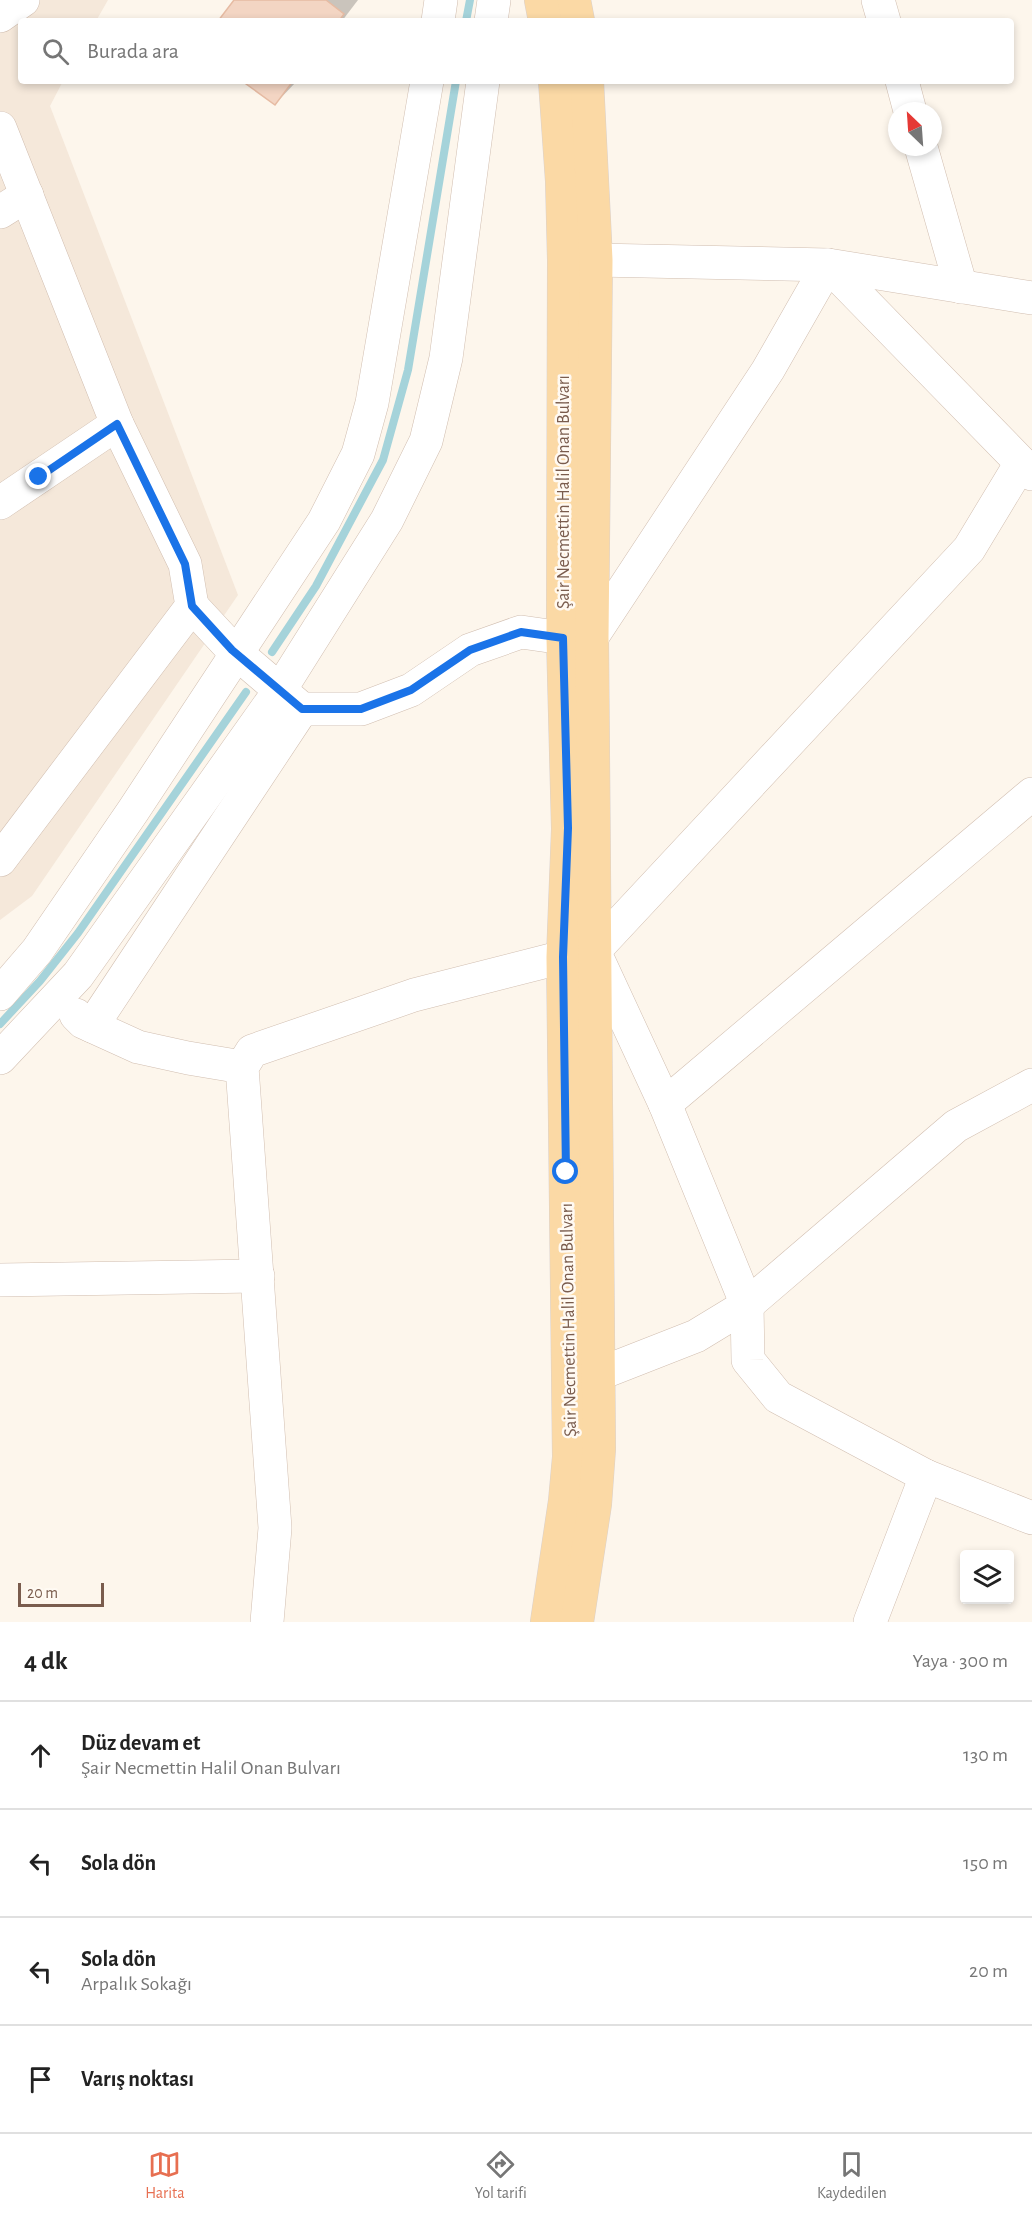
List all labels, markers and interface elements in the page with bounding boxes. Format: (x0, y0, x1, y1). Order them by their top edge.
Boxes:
search box (18, 18, 1014, 84)
icon: search (39, 35, 72, 68)
text: Burada ara (87, 40, 179, 62)
north arrow (888, 102, 942, 156)
street label: Şair Necmettin Halil Onan Bulvarı (555, 375, 573, 609)
route end (25, 463, 51, 489)
route start (552, 1158, 578, 1184)
street label: Şair Necmettin Halil Onan Bulvarı (558, 1203, 580, 1437)
map controls (960, 1550, 1014, 1604)
button: layers (960, 1550, 1014, 1604)
scale bar (18, 1580, 104, 1608)
text: 20 m (27, 1585, 58, 1601)
text: 4 dk (24, 1648, 68, 1674)
text: Yaya · 300 m (912, 1651, 1008, 1671)
text: Düz devam et (81, 1732, 200, 1754)
icon: ahead (24, 1739, 57, 1772)
text: 130 m (963, 1745, 1008, 1765)
text: Şair Necmettin Halil Onan Bulvarı (81, 1758, 341, 1778)
icon: left (24, 1847, 57, 1880)
text: Sola dön (81, 1852, 156, 1874)
text: 150 m (963, 1853, 1008, 1873)
text: Sola dön (81, 1948, 156, 1970)
icon: left (24, 1955, 57, 1988)
text: 20 m (969, 1961, 1008, 1981)
text: Arpalık Sokağı (81, 1974, 192, 1994)
icon: arrive (24, 2063, 57, 2096)
text: Varış noktası (81, 2068, 194, 2090)
tab: Harita (145, 2148, 185, 2203)
tab: Yol tarifi (475, 2148, 527, 2203)
tab: Kaydedilen (817, 2148, 887, 2203)

